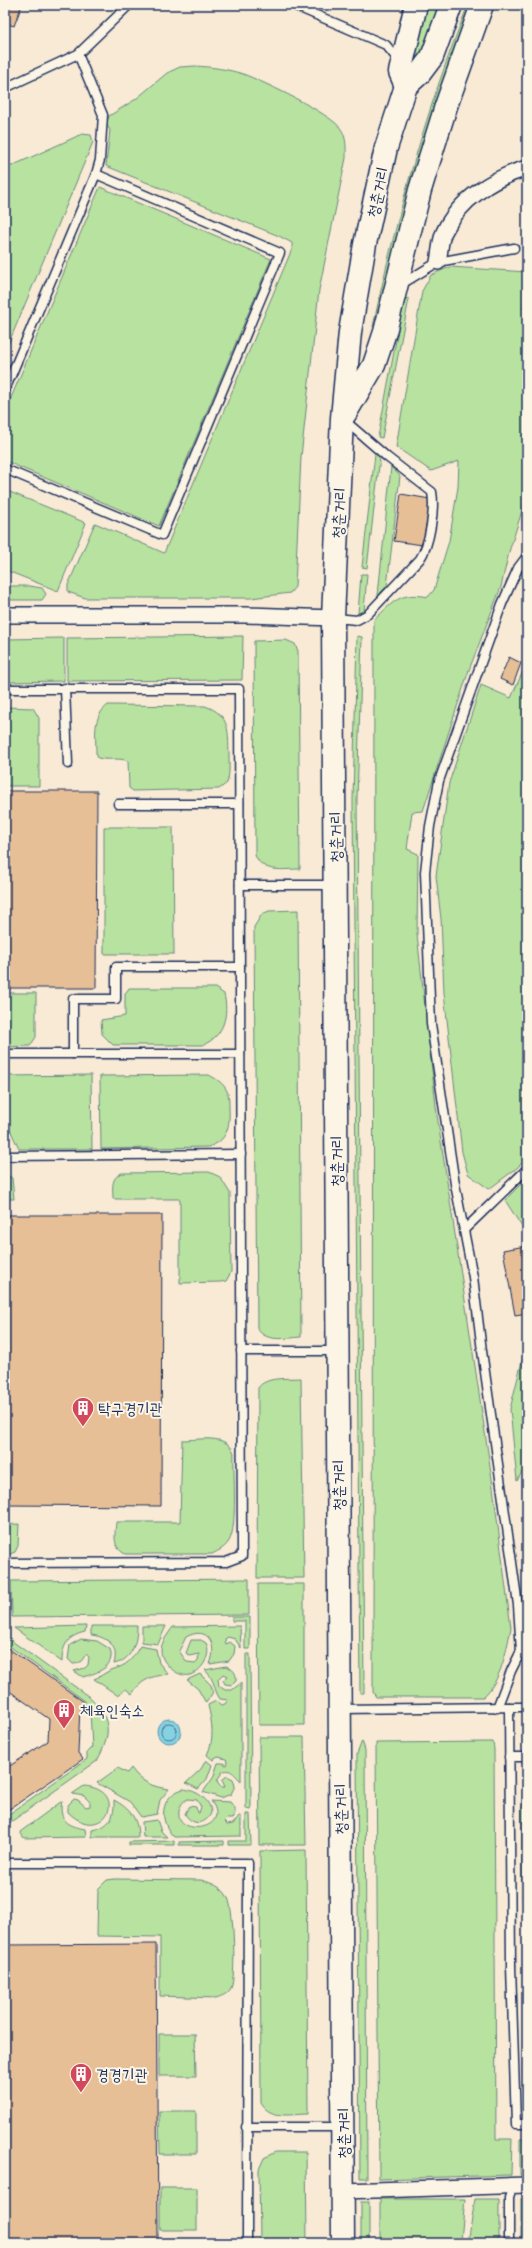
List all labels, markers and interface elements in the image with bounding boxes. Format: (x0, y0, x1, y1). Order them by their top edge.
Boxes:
street label: 청춘거리 (363, 165, 393, 219)
street label: 청춘거리 (328, 487, 350, 539)
street label: 청춘거리 (326, 811, 346, 863)
street label: 청춘거리 (327, 1135, 347, 1187)
building icon: 탁구경기관 (70, 1395, 96, 1428)
place label: 탁구경기관 (98, 1399, 163, 1419)
street label: 청춘거리 (329, 1459, 349, 1511)
building icon: 체육인숙소 (51, 1697, 77, 1730)
place label: 체육인숙소 (80, 1701, 144, 1721)
street label: 청춘거리 (331, 1783, 351, 1835)
building icon: 경경기관 (68, 2061, 94, 2094)
place label: 경경기관 (96, 2065, 148, 2085)
street label: 청춘거리 (334, 2107, 354, 2159)

